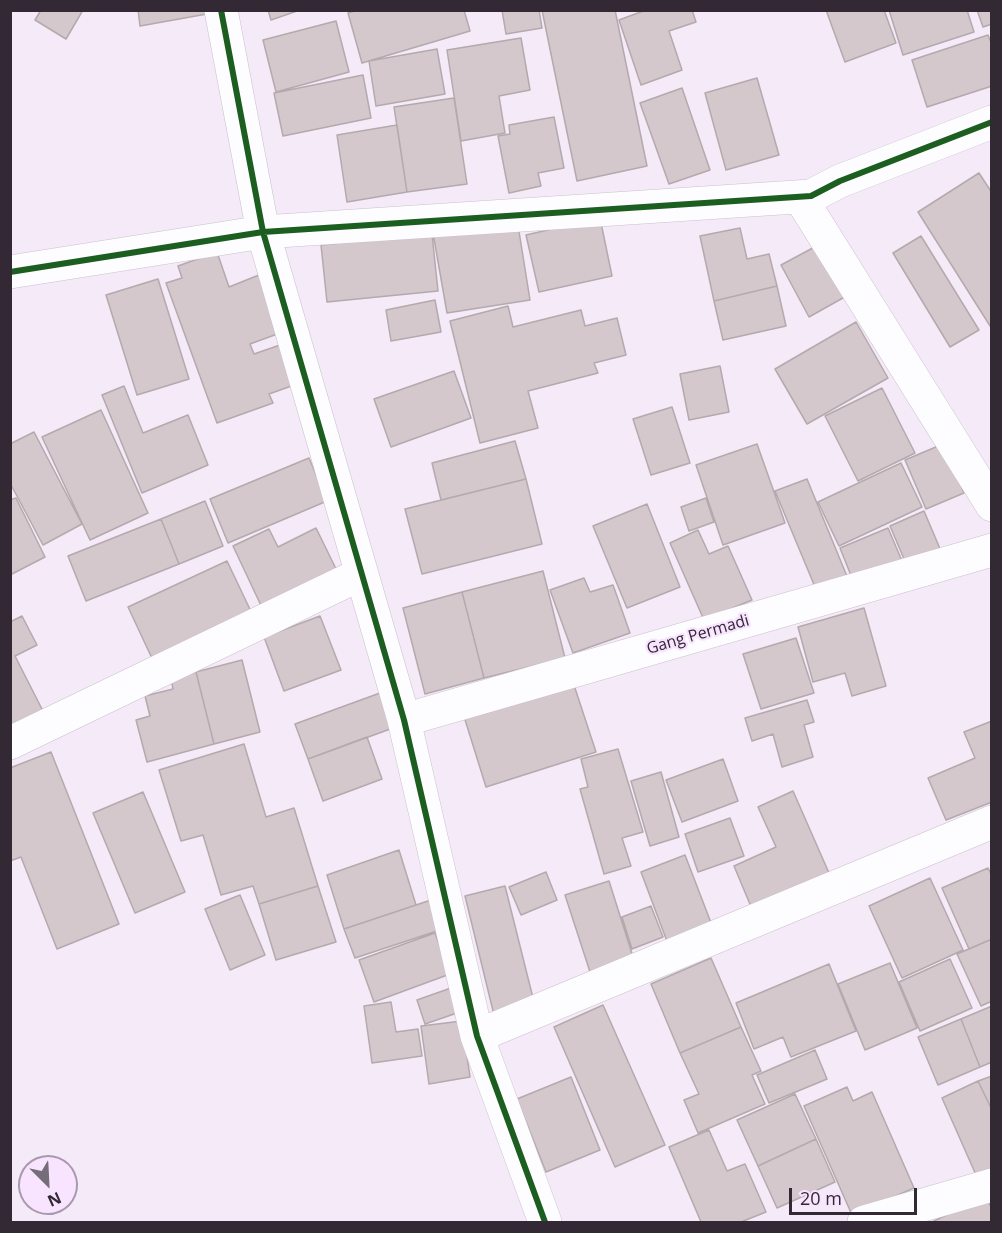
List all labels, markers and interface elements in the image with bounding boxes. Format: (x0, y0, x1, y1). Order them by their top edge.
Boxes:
street label: Gang Permadi (644, 611, 752, 659)
north arrow (18, 1155, 78, 1215)
scale bar (792, 1176, 920, 1214)
text: 20 m (800, 1186, 842, 1210)
text: N (44, 1187, 65, 1212)

